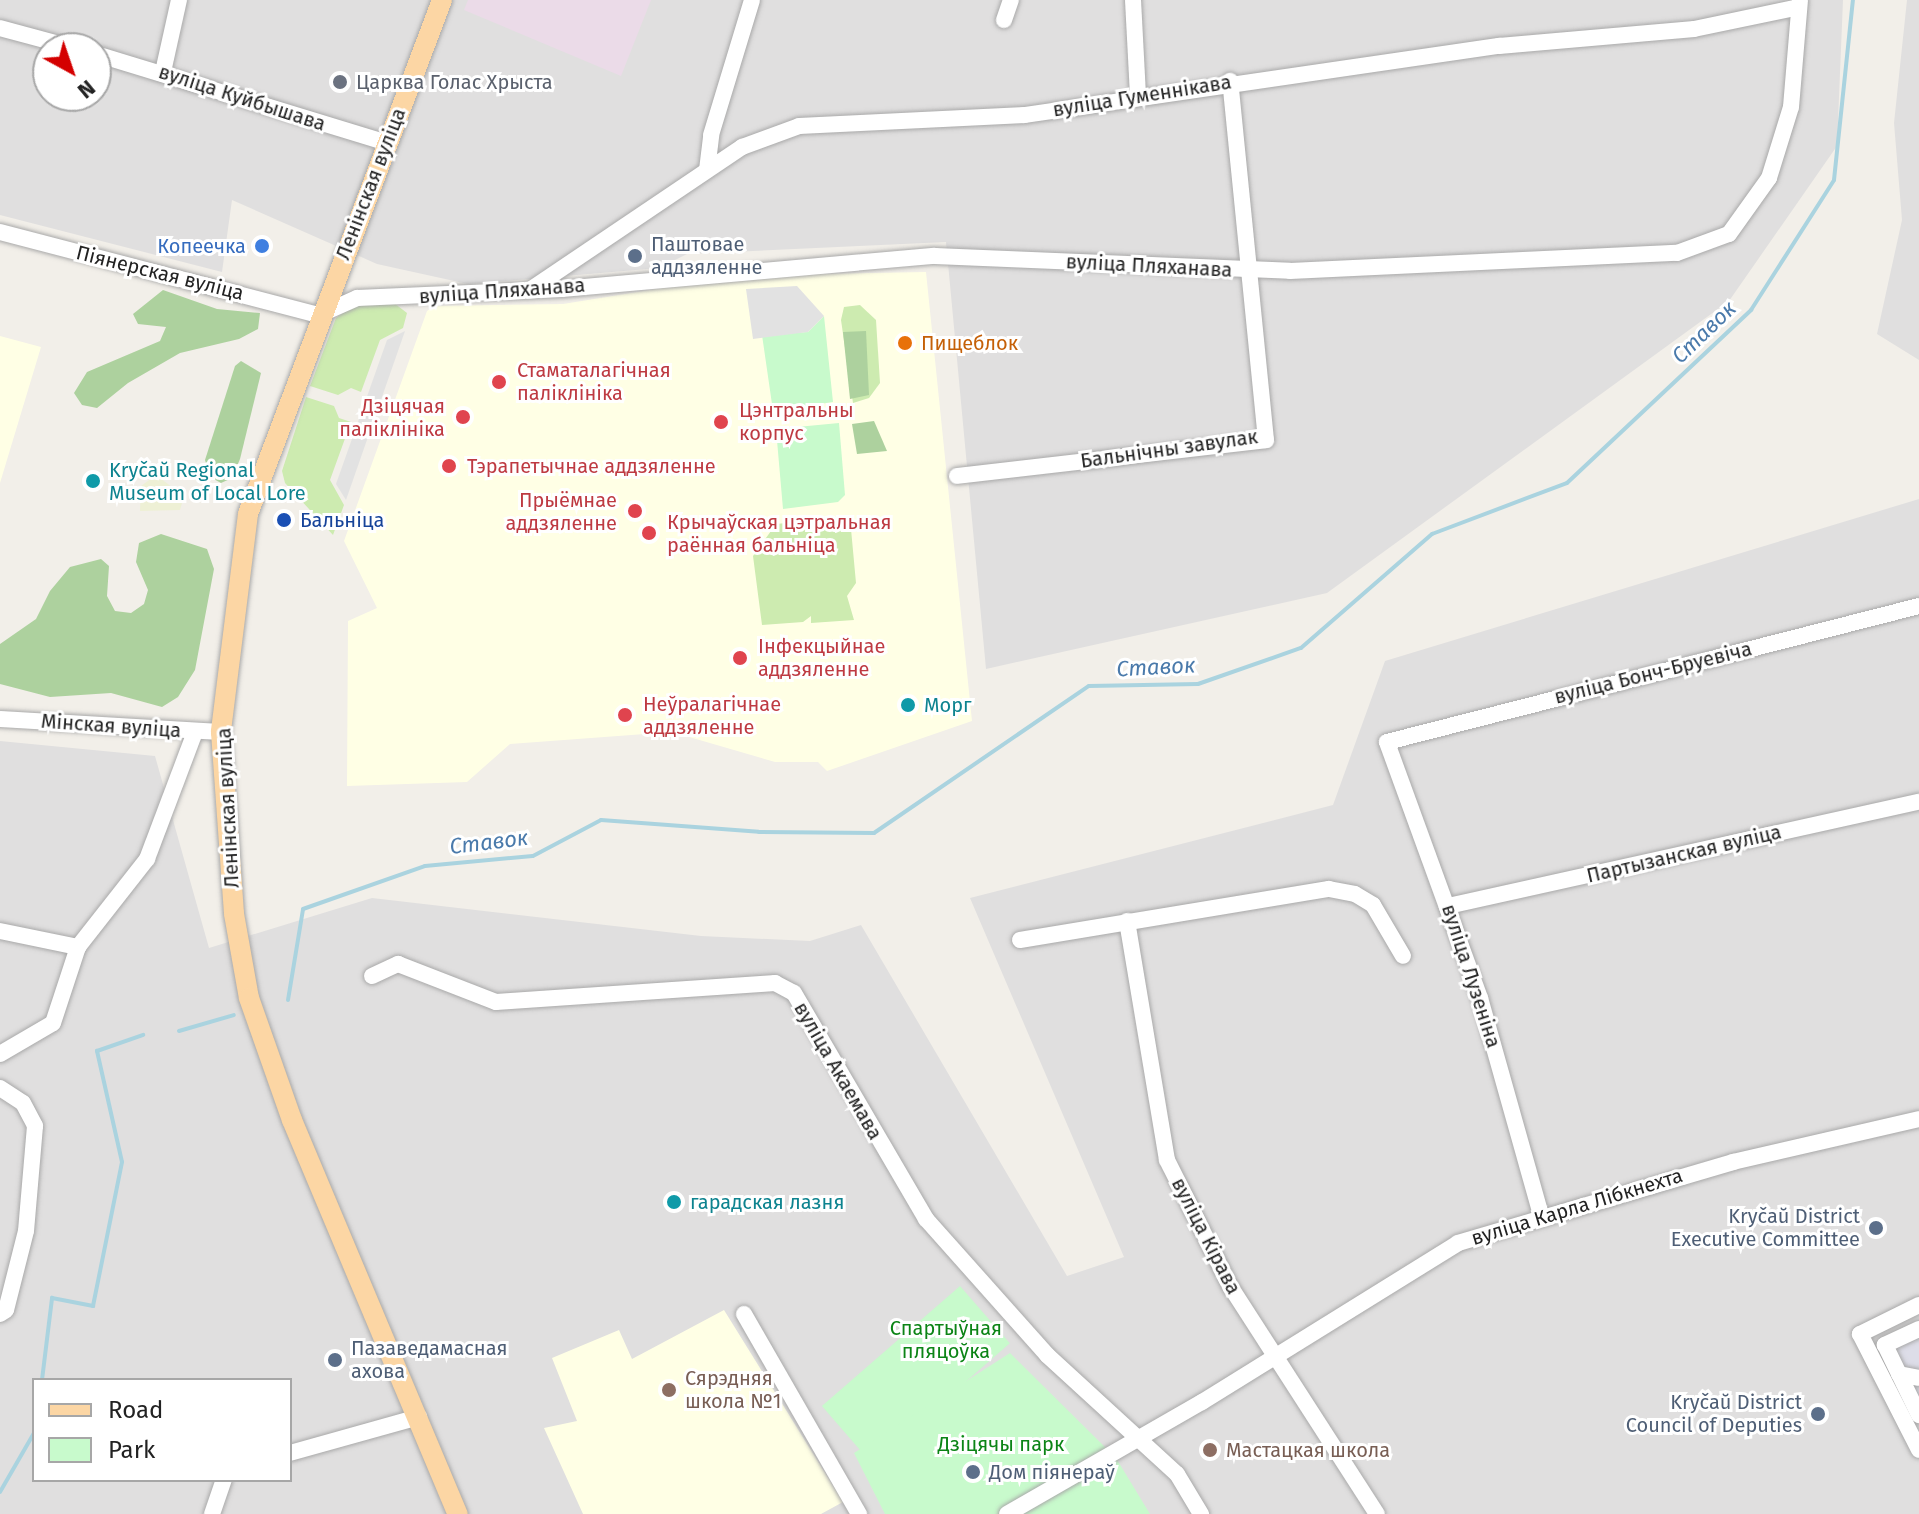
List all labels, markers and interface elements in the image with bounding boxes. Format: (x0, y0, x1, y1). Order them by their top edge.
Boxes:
north arrow (32, 32, 112, 112)
street label: вуліца Куйбышава (155, 60, 329, 136)
place label: Царква Голас Хрыста (356, 70, 553, 94)
street label: вуліца Гуменнікава (1051, 70, 1233, 122)
marker: Царква Голас Хрыста (331, 73, 349, 91)
text: N (72, 74, 101, 104)
street label: Ленінская вуліца (331, 105, 411, 263)
place label: Паштовае аддзяленне (651, 232, 762, 279)
place label: Копеечка (157, 234, 246, 258)
marker: Копеечка (253, 237, 271, 255)
street label: Піянерская вуліца (74, 241, 246, 305)
marker: Паштовае аддзяленне (626, 247, 644, 265)
street label: вуліца Пляханава (1065, 250, 1233, 282)
street label: вуліца Пляханава (418, 273, 586, 309)
water label: Ставок (1666, 295, 1742, 369)
place label: Пищеблок (921, 331, 1018, 355)
marker: Пищеблок (896, 334, 914, 352)
place label: Стаматалагічная паліклініка (517, 358, 671, 405)
marker: Стаматалагічная паліклініка (488, 371, 510, 393)
place label: Дзіцячая паліклініка (339, 394, 445, 441)
place label: Цэнтральны корпус (739, 398, 854, 445)
marker: Дзіцячая паліклініка (452, 406, 474, 428)
marker: Цэнтральны корпус (710, 411, 732, 433)
street label: Бальнічны завулак (1079, 425, 1259, 473)
place label: Тэрапетычнае аддзяленне (467, 454, 716, 478)
marker: Тэрапетычнае аддзяленне (438, 455, 460, 477)
place label: Kryčaŭ Regional Museum of Local Lore (109, 458, 306, 505)
marker: Kryčaŭ Regional Museum of Local Lore (84, 472, 102, 490)
place label: Прыёмнае аддзяленне (506, 488, 617, 535)
marker: Прыёмнае аддзяленне (624, 500, 646, 522)
place label: Бальніца (300, 508, 384, 532)
place label: Крычаўская цэтральная раённая бальніца (667, 510, 892, 557)
marker: Бальніца (275, 511, 293, 529)
marker: Крычаўская цэтральная раённая бальніца (638, 522, 660, 544)
place label: Інфекцыйнае аддзяленне (758, 634, 885, 681)
street label: вуліца Бонч-Бруевіча (1552, 637, 1754, 709)
marker: Інфекцыйнае аддзяленне (729, 647, 751, 669)
water label: Ставок (1116, 652, 1196, 682)
place label: Неўралагічнае аддзяленне (643, 692, 781, 739)
place label: Морг (924, 693, 972, 717)
marker: Морг (899, 696, 917, 714)
marker: Неўралагічнае аддзяленне (614, 704, 636, 726)
street label: Мінская вуліца (40, 709, 182, 743)
street label: Ленінская вуліца (212, 727, 244, 889)
street label: Партызанская вуліца (1584, 820, 1784, 888)
water label: Ставок (448, 824, 530, 860)
street label: вуліца Лузеніна (1436, 901, 1506, 1051)
street label: вуліца Акаемава (789, 998, 887, 1144)
street label: вуліца Карла Лібкнехта (1468, 1163, 1686, 1251)
street label: вуліца Кірава (1166, 1174, 1246, 1298)
place label: гарадская лазня (690, 1190, 844, 1214)
marker: гарадская лазня (665, 1193, 683, 1211)
place label: Kryčaŭ District Executive Committee (1671, 1204, 1860, 1251)
marker: Kryčaŭ District Executive Committee (1867, 1219, 1885, 1237)
park label: Спартыўная пляцоўка (890, 1317, 1002, 1364)
place label: Пазаведамасная ахова (351, 1336, 508, 1383)
marker: Пазаведамасная ахова (326, 1351, 344, 1369)
place label: Сярэдняя школа №1 (685, 1366, 781, 1413)
legend (32, 1378, 292, 1482)
marker: Сярэдняя школа №1 (660, 1381, 678, 1399)
place label: Kryčaŭ District Council of Deputies (1626, 1390, 1802, 1437)
text: Road (108, 1396, 163, 1424)
marker: Kryčaŭ District Council of Deputies (1809, 1405, 1827, 1423)
park label: Дзіцячы парк (938, 1432, 1064, 1456)
text: Park (108, 1436, 155, 1464)
place label: Мастацкая школа (1226, 1438, 1390, 1462)
marker: Мастацкая школа (1201, 1441, 1219, 1459)
place label: Дом піянераў (989, 1460, 1115, 1484)
marker: Дом піянераў (964, 1463, 982, 1481)

